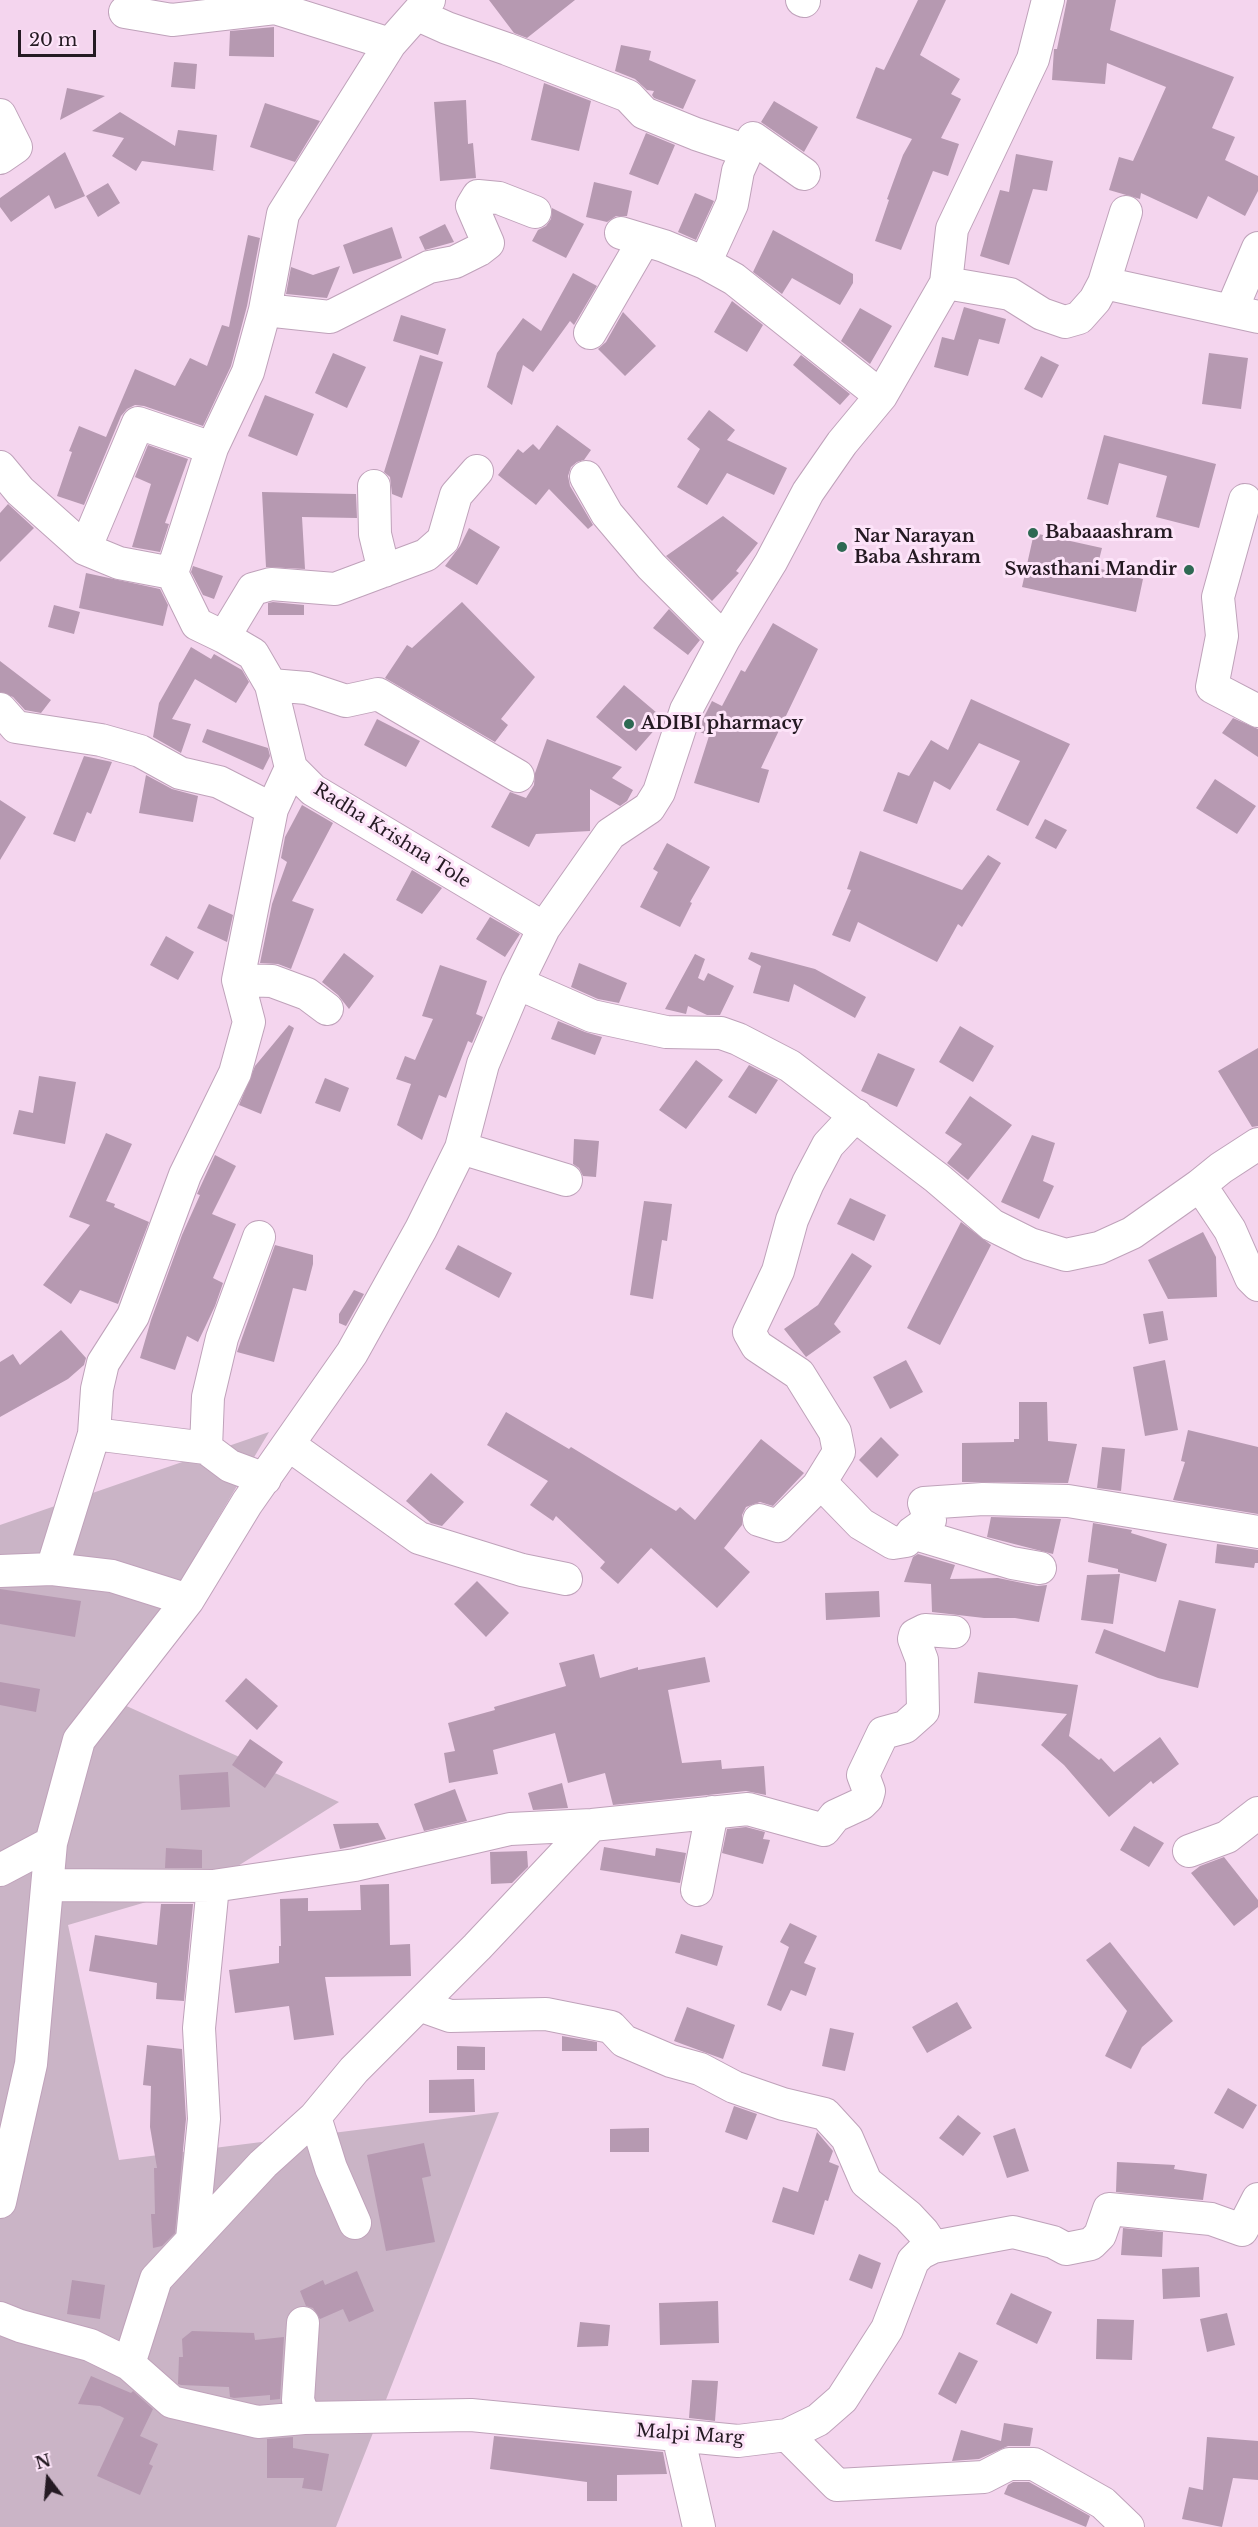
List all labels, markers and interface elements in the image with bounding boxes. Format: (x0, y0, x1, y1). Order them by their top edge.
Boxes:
scale bar (21, 18, 99, 56)
text: 20 m (29, 29, 77, 51)
place label: Babaaashram (1045, 522, 1173, 544)
place label: Nar Narayan Baba Ashram (854, 526, 981, 568)
marker: Babaaashram (1026, 526, 1040, 540)
marker: Nar Narayan Baba Ashram (835, 540, 849, 554)
place label: Swasthani Mandir (1004, 559, 1177, 581)
marker: Swasthani Mandir (1182, 563, 1196, 577)
place label: ADIBI pharmacy (641, 713, 803, 735)
marker: ADIBI pharmacy (622, 717, 636, 731)
street label: Radha Krishna Tole (310, 779, 474, 893)
street label: Malpi Marg (635, 2420, 745, 2450)
north arrow (18, 2449, 78, 2509)
text: N (33, 2450, 53, 2473)

